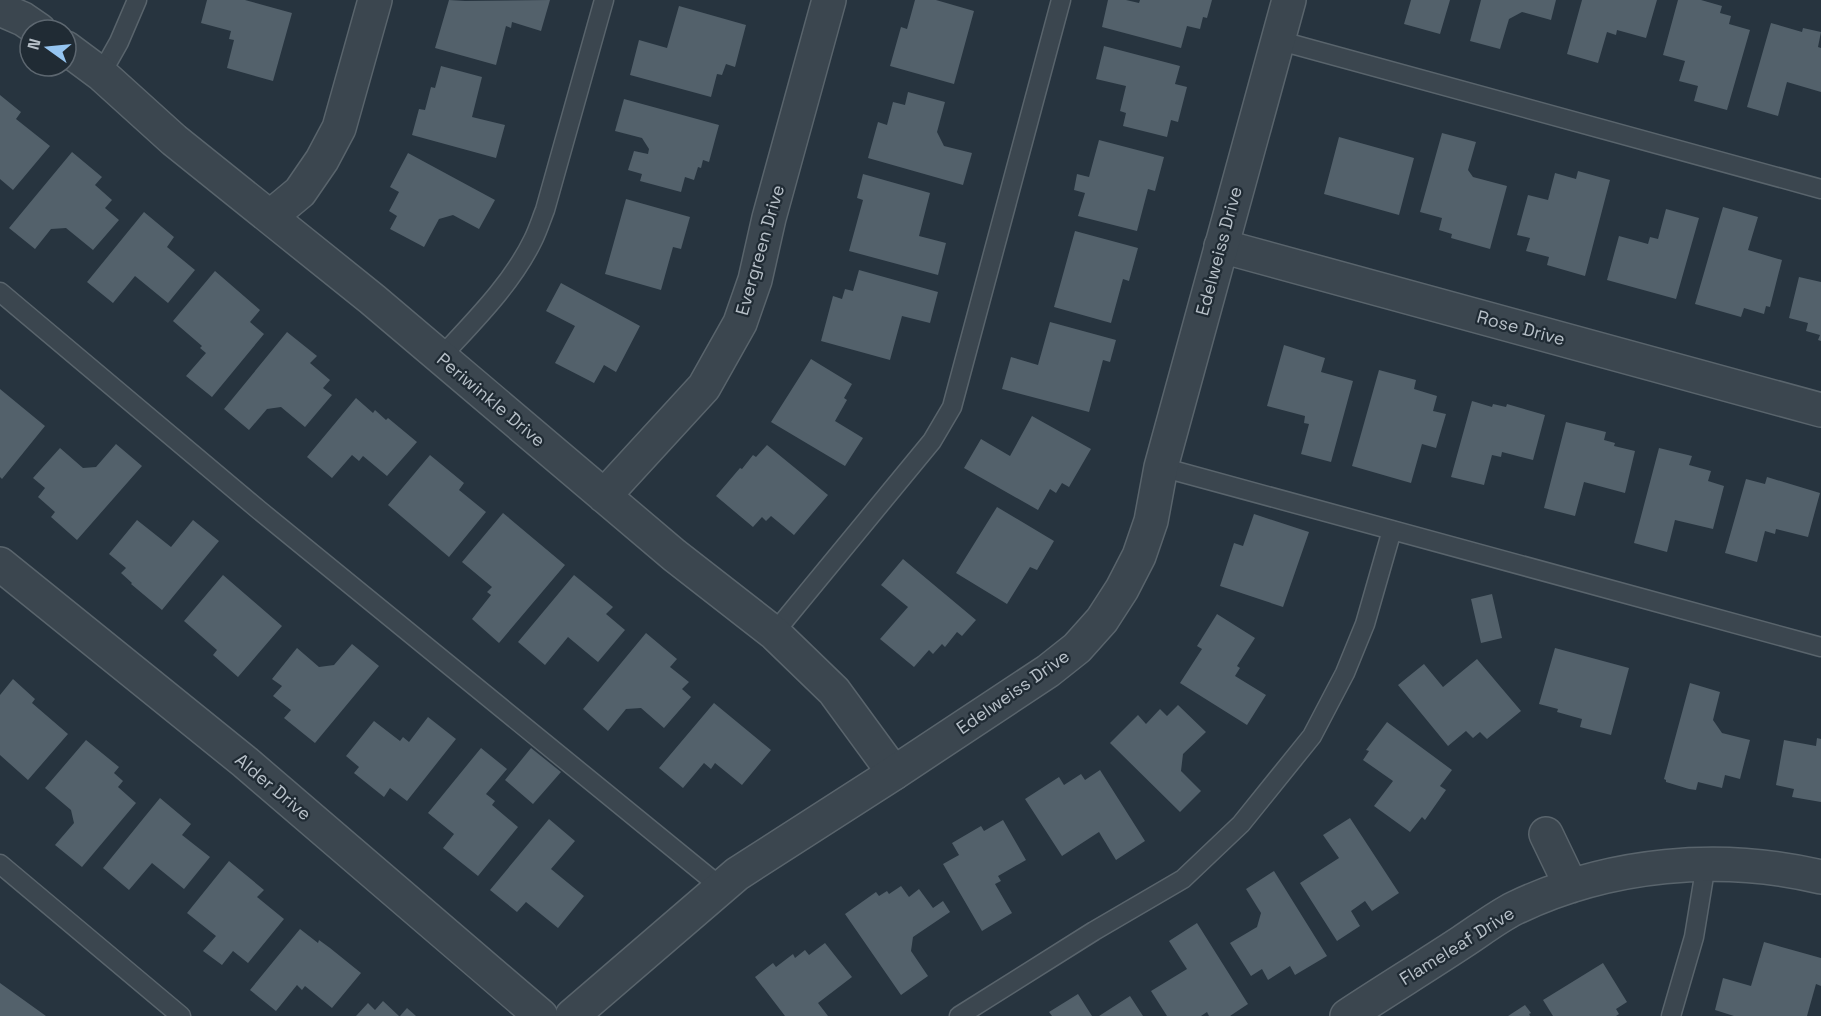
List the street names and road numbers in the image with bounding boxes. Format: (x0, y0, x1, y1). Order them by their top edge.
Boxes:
street label: Evergreen Drive (730, 182, 789, 318)
street label: Edelweiss Drive (1190, 184, 1247, 318)
street label: Rose Drive (1475, 305, 1568, 350)
street label: Periwinkle Drive (432, 347, 550, 452)
street label: Edelweiss Drive (952, 644, 1074, 739)
street label: Alder Drive (230, 748, 316, 825)
street label: Flameleaf Drive (1395, 901, 1518, 990)

